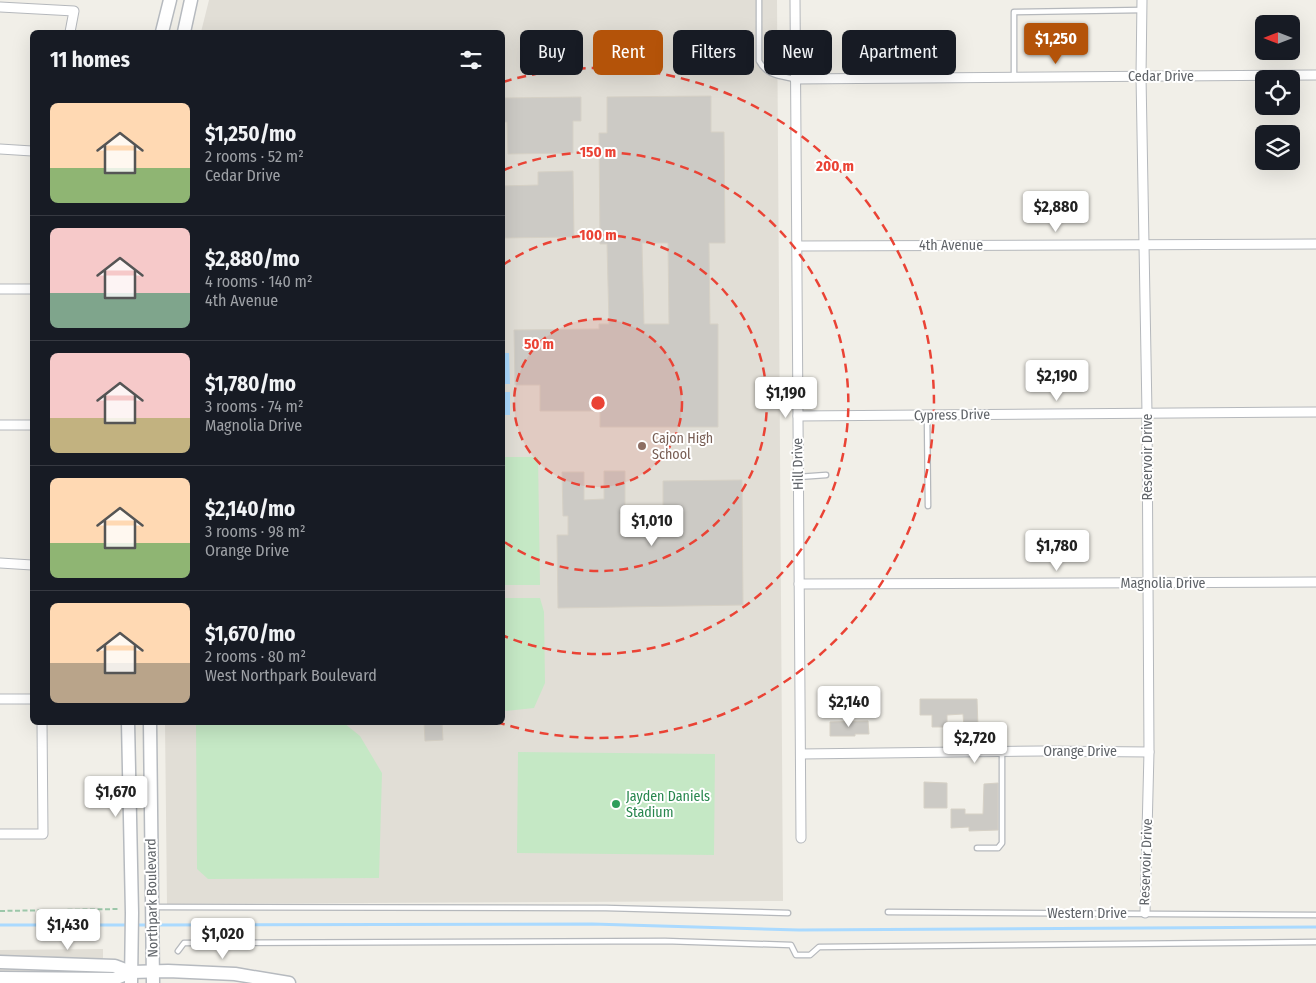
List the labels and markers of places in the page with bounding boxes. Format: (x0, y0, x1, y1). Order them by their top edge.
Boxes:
pin: $1,250 (1015, 22, 1097, 65)
pin: $2,880 (1015, 190, 1097, 233)
pin: $2,190 (1016, 360, 1098, 402)
pin: $1,190 (745, 376, 827, 419)
centre of rings (589, 394, 607, 412)
place label: Cajon High School (652, 430, 713, 463)
marker: Cajon High School (636, 440, 648, 452)
pin: $1,010 (611, 504, 693, 547)
pin: $1,780 (1016, 530, 1098, 572)
pin: $2,140 (808, 686, 890, 728)
pin: $2,720 (934, 722, 1016, 764)
pin: $1,670 (75, 776, 157, 818)
place label: Jayden Daniels Stadium (626, 788, 710, 821)
marker: Jayden Daniels Stadium (610, 798, 622, 810)
pin: $1,430 (27, 908, 109, 951)
pin: $1,020 (182, 918, 264, 960)

